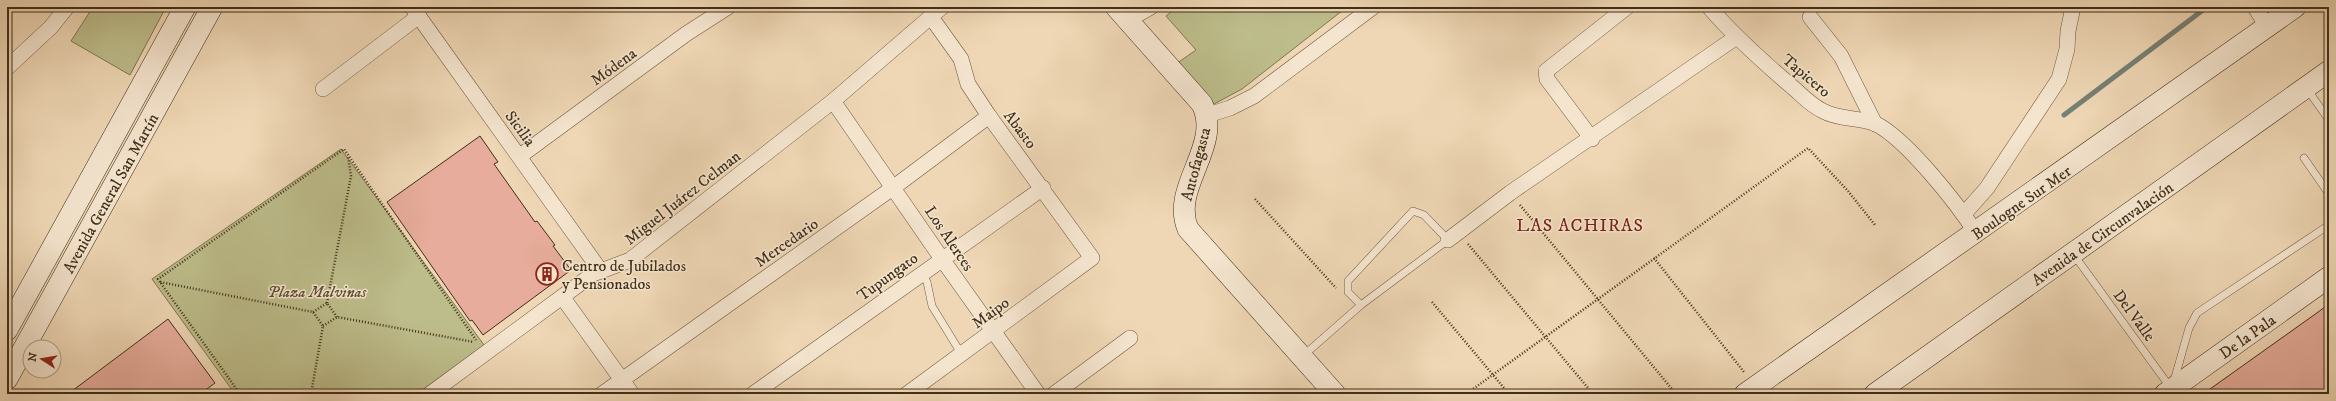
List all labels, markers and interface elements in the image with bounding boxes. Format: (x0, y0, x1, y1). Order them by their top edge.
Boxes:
street label: Módena (587, 43, 641, 90)
street label: Tapicero (1778, 50, 1835, 102)
street label: Sicilia (501, 107, 540, 151)
street label: Abasto (999, 107, 1041, 153)
street label: Avenida General San Martín (59, 109, 164, 277)
street label: Antofagasta (1177, 125, 1215, 203)
street label: Miguel Juárez Celman (621, 146, 745, 249)
street label: Boulogne Sur Mer (1968, 161, 2075, 245)
street label: Avenida de Circunvalación (2028, 177, 2178, 290)
street label: Los Alerces (920, 202, 978, 275)
street label: Mercedario (751, 214, 822, 272)
district label: LAS ACHIRAS (1516, 215, 1644, 237)
street label: Tupungato (853, 248, 922, 306)
place label: Centro de Jubilados y Pensionados (562, 256, 686, 294)
building icon: Centro de Jubilados y Pensionados (534, 261, 560, 287)
park label: Plaza Malvinas (268, 282, 368, 302)
street label: Del Valle (2109, 286, 2160, 346)
street label: Maipo (968, 292, 1013, 333)
street label: De la Pala (2215, 310, 2280, 364)
north arrow (22, 339, 62, 379)
text: N (25, 351, 41, 363)

